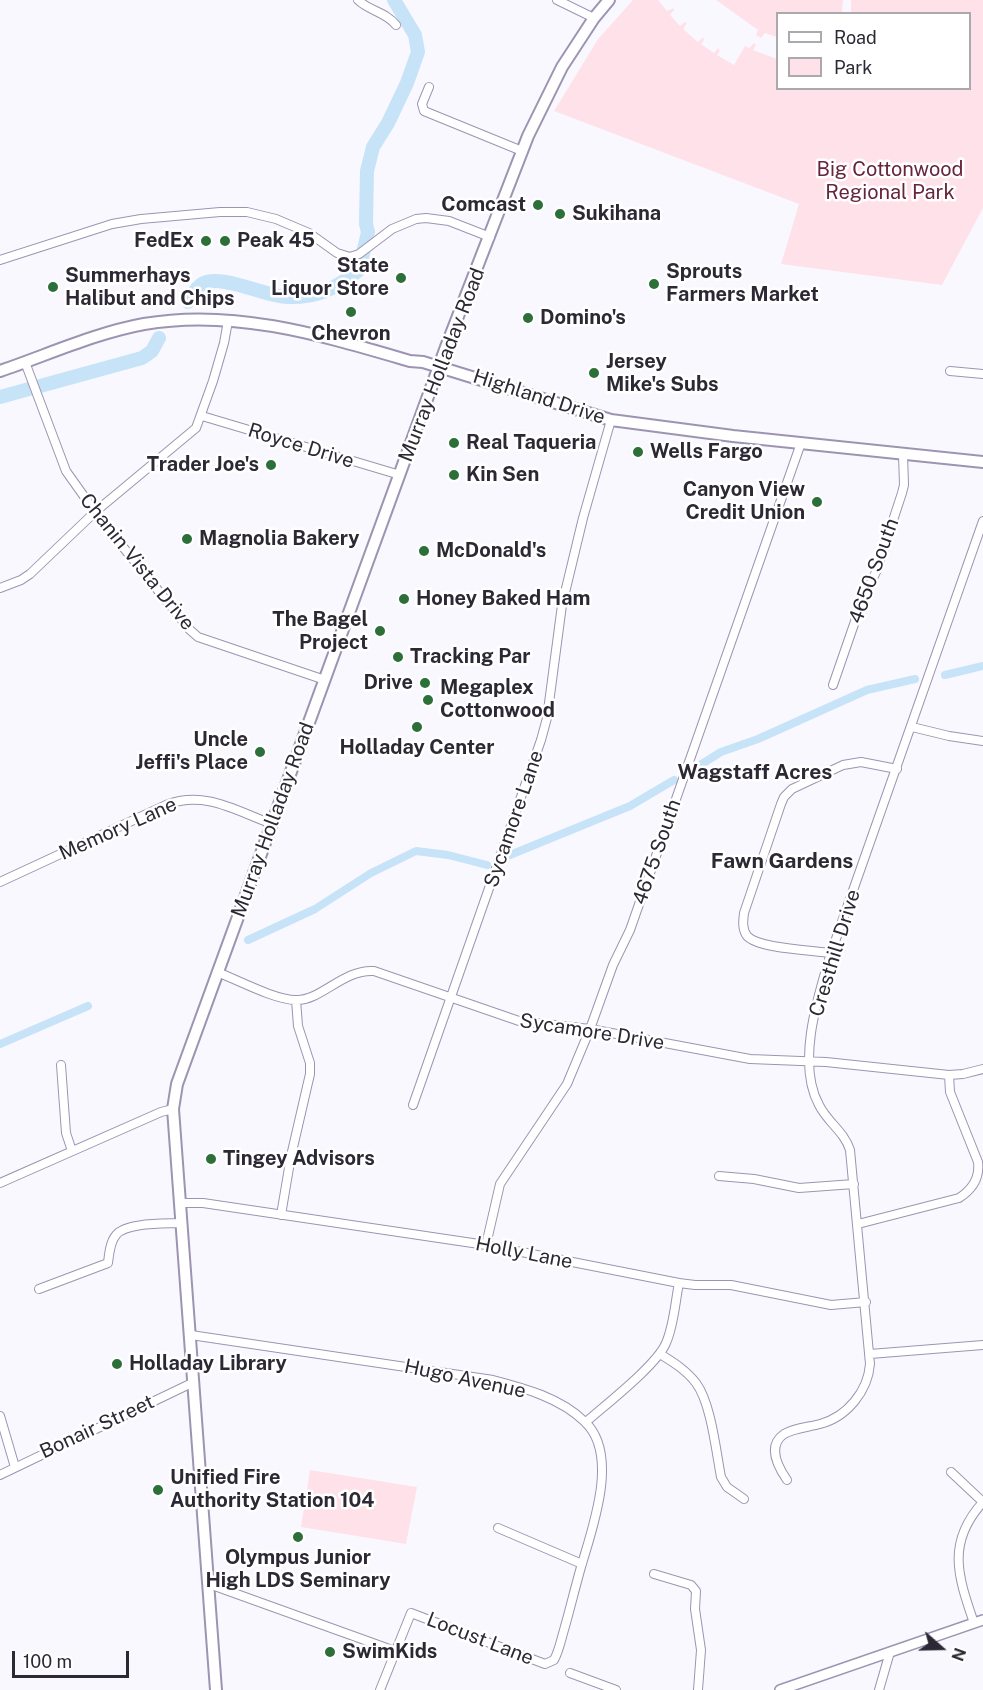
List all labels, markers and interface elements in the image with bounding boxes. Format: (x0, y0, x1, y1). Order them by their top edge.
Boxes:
legend (776, 12, 971, 90)
text: Road (834, 27, 877, 48)
text: Park (834, 57, 872, 78)
park label: Big Cottonwood Regional Park (817, 158, 963, 205)
place label: Comcast (441, 193, 526, 217)
marker: Comcast (531, 198, 545, 212)
place label: Sukihana (572, 202, 661, 226)
marker: Sukihana (553, 207, 567, 221)
place label: FedEx (134, 229, 194, 253)
place label: Peak 45 (237, 229, 315, 253)
marker: FedEx (199, 234, 213, 248)
marker: Peak 45 (218, 234, 232, 248)
place label: State Liquor Store (271, 254, 389, 301)
place label: Sprouts Farmers Market (666, 260, 819, 307)
place label: Summerhays Halibut and Chips (65, 264, 235, 311)
street label: Murray Holladay Road (394, 265, 490, 465)
marker: State Liquor Store (394, 271, 408, 285)
marker: Sprouts Farmers Market (647, 277, 661, 291)
marker: Summerhays Halibut and Chips (46, 280, 60, 294)
marker: Chevron (344, 305, 358, 319)
place label: Domino's (540, 306, 626, 330)
marker: Domino's (521, 311, 535, 325)
place label: Chevron (311, 322, 391, 346)
place label: Jersey Mike's Subs (606, 350, 719, 397)
street label: Highland Drive (470, 364, 608, 430)
marker: Jersey Mike's Subs (587, 366, 601, 380)
street label: Royce Drive (245, 418, 357, 474)
place label: Real Taqueria (466, 431, 596, 455)
marker: Real Taqueria (447, 436, 461, 450)
place label: Wells Fargo (650, 440, 763, 464)
marker: Wells Fargo (631, 445, 645, 459)
place label: Trader Joe's (147, 453, 259, 477)
marker: Trader Joe's (264, 458, 278, 472)
place label: Kin Sen (466, 463, 539, 487)
marker: Kin Sen (447, 468, 461, 482)
place label: Canyon View Credit Union (683, 478, 805, 525)
street label: Chanin Vista Drive (74, 489, 200, 635)
marker: Canyon View Credit Union (810, 495, 824, 509)
street label: 4650 South (844, 515, 904, 627)
place label: Magnolia Bakery (199, 527, 360, 551)
marker: Magnolia Bakery (180, 532, 194, 546)
place label: McDonald's (436, 539, 546, 563)
marker: McDonald's (417, 544, 431, 558)
place label: Honey Baked Ham (416, 587, 590, 611)
marker: Honey Baked Ham (397, 592, 411, 606)
place label: The Bagel Project (272, 608, 368, 655)
marker: The Bagel Project (373, 624, 387, 638)
place label: Tracking Par (410, 645, 531, 669)
marker: Tracking Par (391, 650, 405, 664)
place label: Drive (363, 671, 413, 695)
marker: Drive (418, 676, 432, 690)
place label: Megaplex Cottonwood (440, 676, 555, 723)
marker: Megaplex Cottonwood (421, 693, 435, 707)
street label: Murray Holladay Road (227, 719, 319, 921)
marker: Holladay Center (410, 720, 424, 734)
place label: Uncle Jeffi's Place (136, 728, 248, 775)
place label: Holladay Center (340, 736, 494, 760)
marker: Uncle Jeffi's Place (253, 745, 267, 759)
street label: Sycamore Lane (479, 747, 549, 891)
district label: Wagstaff Acres (678, 760, 832, 786)
street label: Memory Lane (55, 792, 181, 866)
street label: 4675 South (628, 796, 686, 908)
district label: Fawn Gardens (711, 849, 853, 875)
street label: Cresthill Drive (804, 887, 866, 1019)
street label: Sycamore Drive (518, 1009, 666, 1055)
place label: Tingey Advisors (223, 1147, 375, 1171)
marker: Tingey Advisors (204, 1152, 218, 1166)
street label: Holly Lane (473, 1232, 575, 1274)
place label: Holladay Library (129, 1352, 287, 1376)
street label: Hugo Avenue (402, 1354, 528, 1404)
marker: Holladay Library (110, 1357, 124, 1371)
street label: Bonair Street (36, 1390, 158, 1464)
place label: Unified Fire Authority Station 104 (170, 1466, 374, 1513)
marker: Unified Fire Authority Station 104 (151, 1483, 165, 1497)
marker: Olympus Junior High LDS Seminary (291, 1530, 305, 1544)
place label: Olympus Junior High LDS Seminary (205, 1546, 391, 1593)
street label: Locust Lane (423, 1608, 537, 1670)
north arrow (911, 1618, 971, 1678)
scale bar (15, 1639, 132, 1677)
place label: SwimKids (342, 1640, 437, 1664)
marker: SwimKids (323, 1645, 337, 1659)
text: N (947, 1645, 969, 1663)
text: 100 m (23, 1651, 72, 1672)

